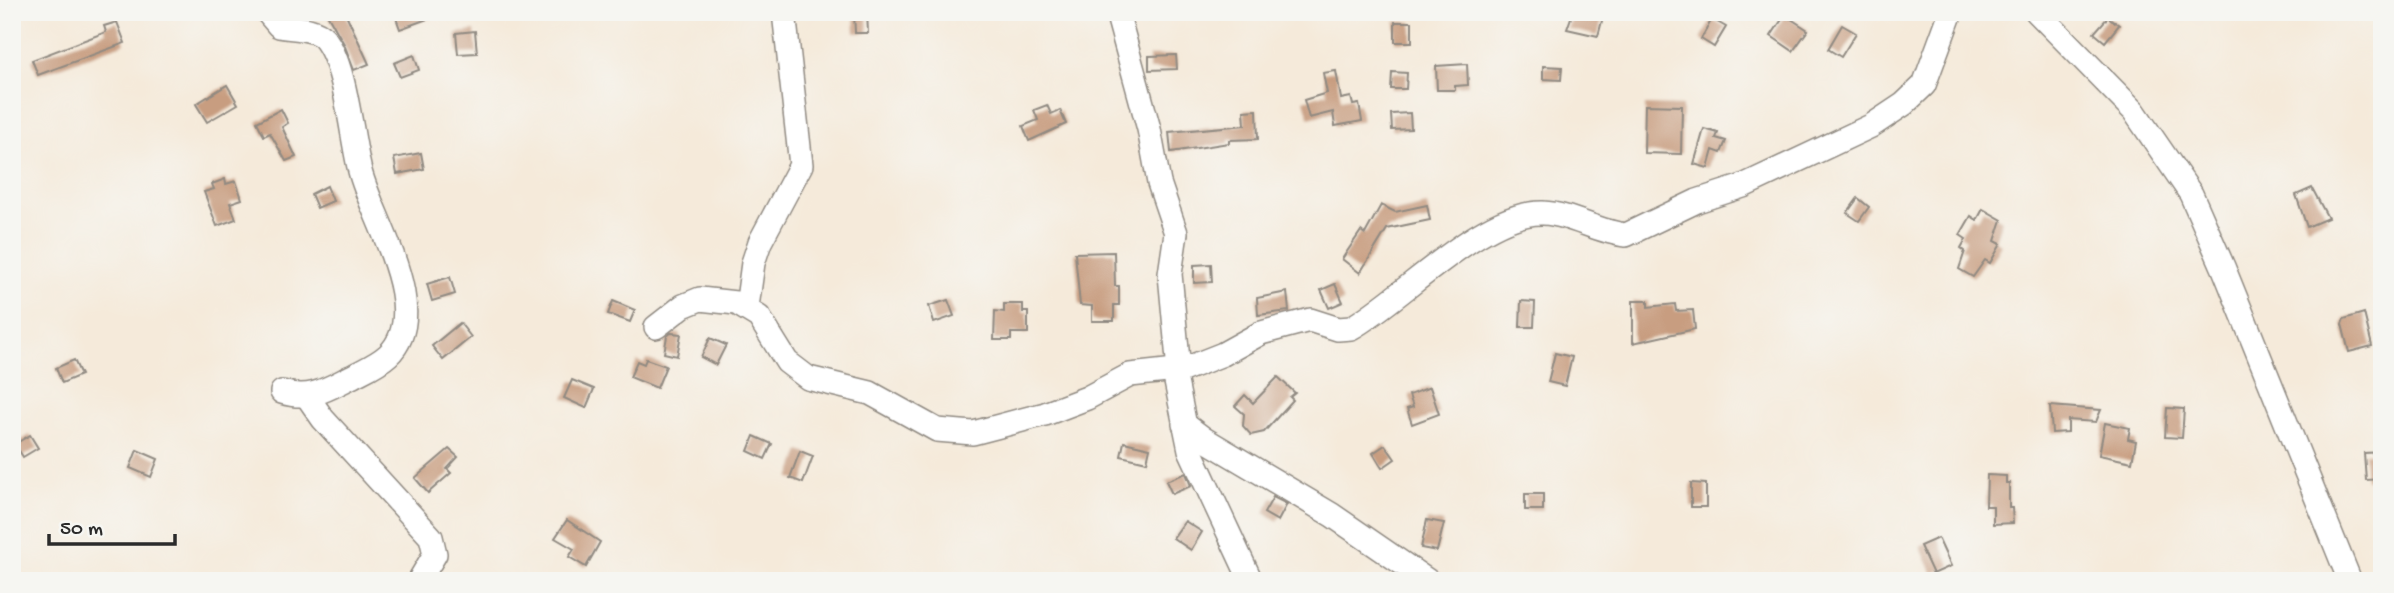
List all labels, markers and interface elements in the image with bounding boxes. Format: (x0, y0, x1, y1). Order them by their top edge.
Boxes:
scale bar (49, 502, 175, 546)
text: 50 m (60, 518, 103, 543)

